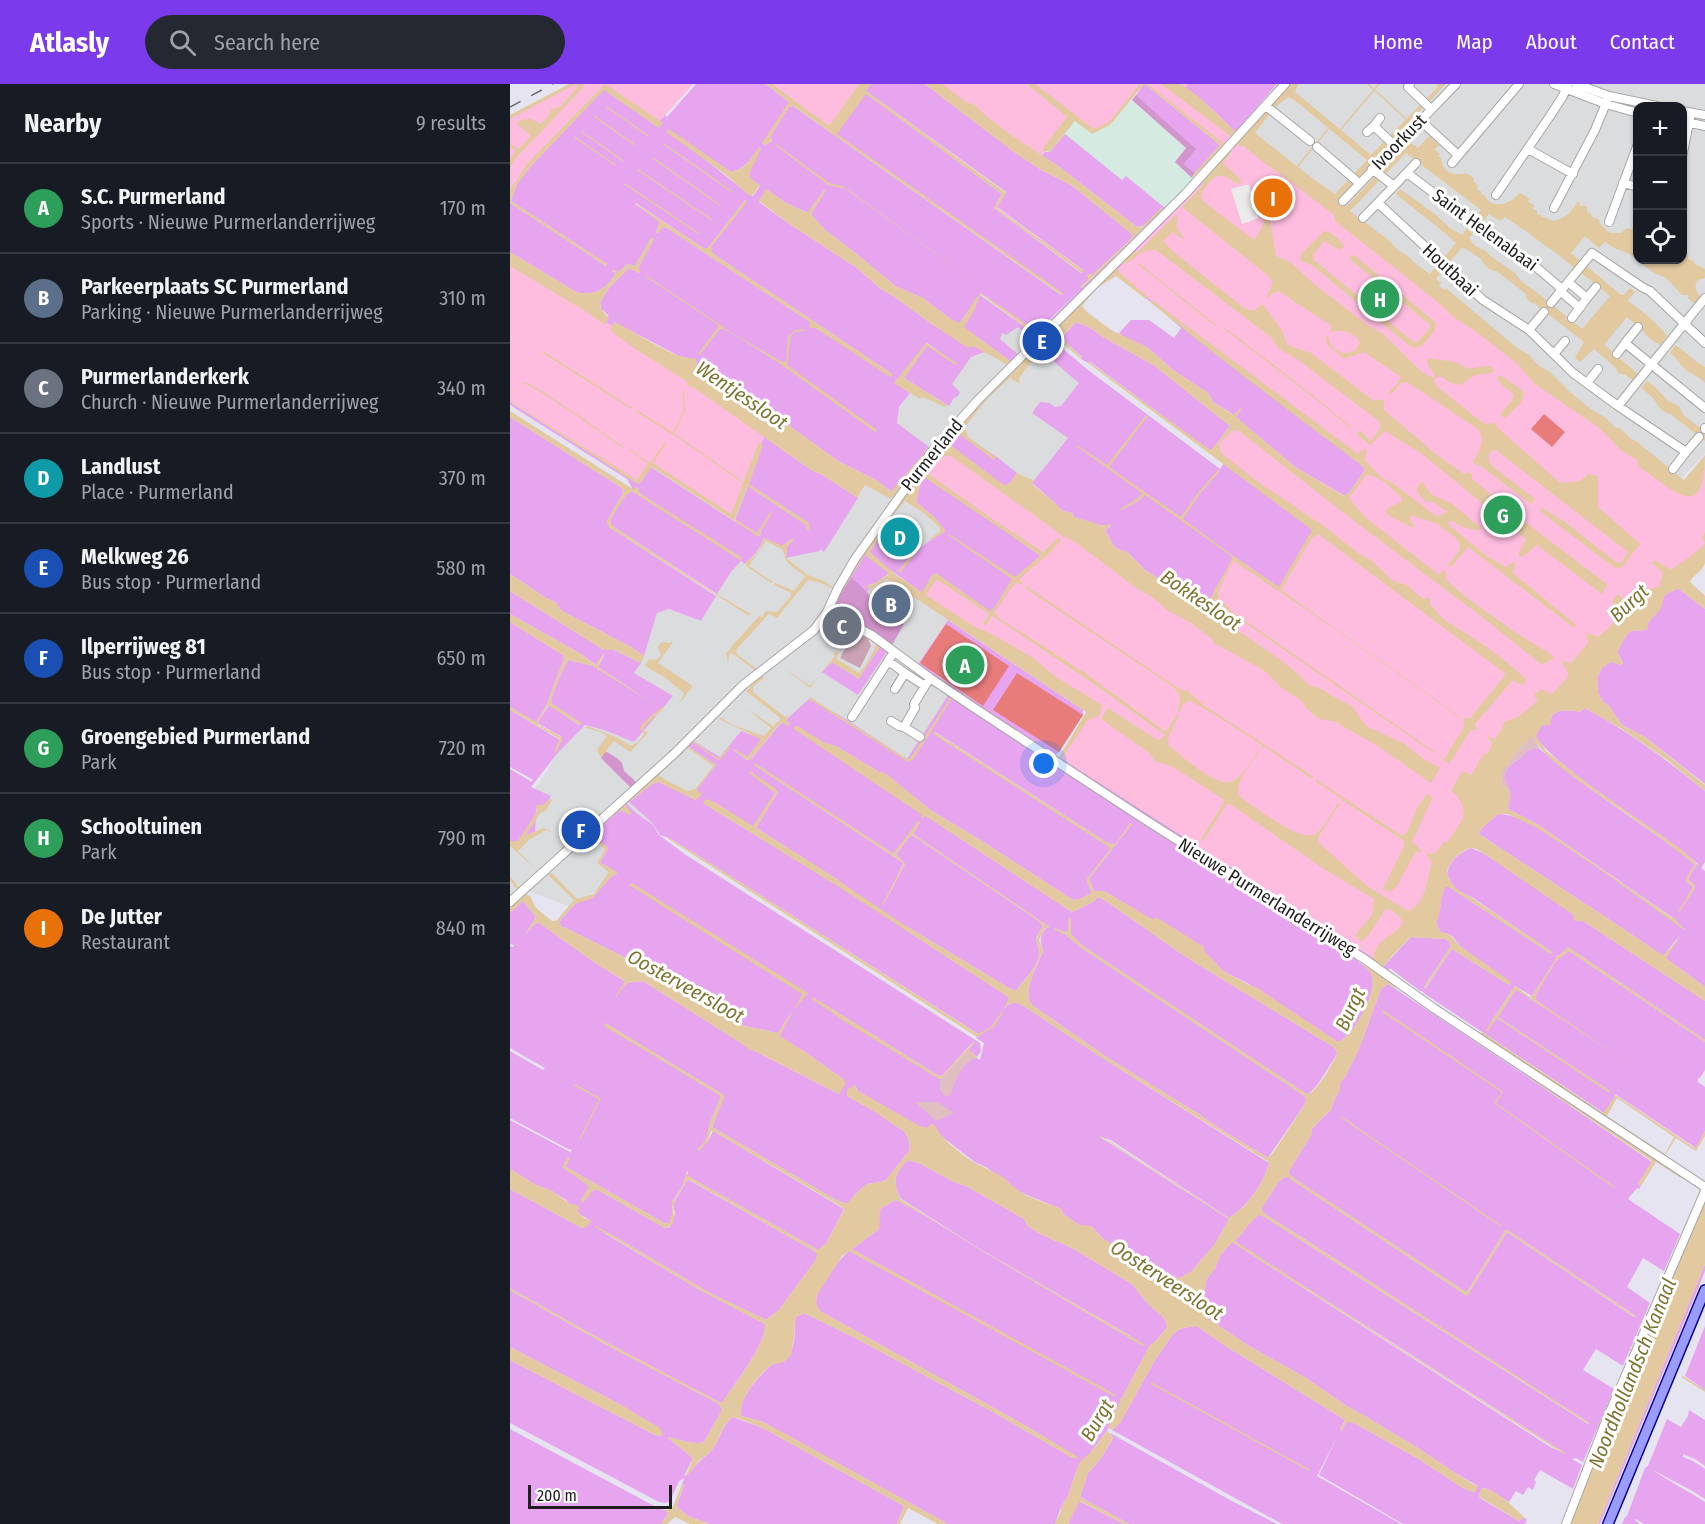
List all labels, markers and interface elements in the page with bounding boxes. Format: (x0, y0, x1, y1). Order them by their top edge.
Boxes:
search box (145, 15, 565, 69)
text: Atlasly (30, 26, 109, 59)
icon: search (166, 26, 199, 59)
text: Search here (214, 29, 320, 56)
text: Home (1373, 29, 1423, 55)
text: Map (1456, 29, 1493, 55)
text: About (1526, 29, 1577, 55)
text: Contact (1610, 29, 1675, 55)
map controls (1633, 102, 1687, 264)
button: + (1633, 102, 1687, 156)
text: Nearby (24, 108, 101, 139)
street label: Ivoorkust (1367, 109, 1431, 175)
text: 9 results (416, 111, 486, 135)
button: − (1633, 156, 1687, 210)
pin: I (1254, 176, 1293, 220)
text: S.C. Purmerland (81, 183, 225, 210)
street label: Saint Helenabaai (1428, 184, 1542, 276)
text: A (38, 196, 49, 220)
text: 170 m (440, 196, 486, 220)
text: Sports · Nieuwe Purmerlanderrijweg (81, 210, 375, 234)
button: locate (1633, 210, 1687, 264)
street label: Houtbaai (1418, 239, 1482, 301)
text: Parkeerplaats SC Purmerland (81, 273, 349, 300)
pin: H (1360, 276, 1400, 322)
text: B (38, 286, 49, 310)
text: 310 m (439, 286, 486, 310)
text: Parking · Nieuwe Purmerlanderrijweg (81, 300, 383, 324)
pin: E (1022, 318, 1062, 364)
water label: Wentjessloot (692, 356, 793, 435)
text: Purmerlanderkerk (81, 363, 249, 390)
text: C (38, 376, 49, 400)
text: 340 m (437, 376, 486, 400)
text: Church · Nieuwe Purmerlanderrijweg (81, 390, 379, 414)
street label: Purmerland (896, 415, 968, 495)
text: Landlust (81, 453, 160, 480)
text: D (38, 466, 49, 490)
text: 370 m (439, 466, 486, 490)
text: Place · Purmerland (81, 480, 234, 504)
pin: G (1484, 492, 1522, 538)
pin: D (880, 514, 920, 560)
text: Melkweg 26 (81, 543, 189, 570)
text: E (39, 556, 48, 580)
text: 580 m (436, 556, 486, 580)
water label: Bokkesloot (1156, 564, 1246, 636)
text: Bus stop · Purmerland (81, 570, 261, 594)
water label: Burgt (1604, 579, 1654, 627)
pin: B (872, 582, 910, 626)
pin: C (822, 604, 862, 648)
text: Ilperrijweg 81 (81, 633, 206, 660)
pin: A (946, 642, 984, 688)
text: F (39, 646, 48, 670)
text: 650 m (437, 646, 486, 670)
text: Bus stop · Purmerland (81, 660, 261, 684)
text: Groengebied Purmerland (81, 723, 310, 750)
text: G (38, 736, 49, 760)
text: 720 m (439, 736, 486, 760)
your location (1029, 749, 1058, 778)
text: Park (81, 750, 117, 774)
pin: F (562, 808, 600, 852)
text: Schooltuinen (81, 813, 202, 840)
text: H (37, 826, 50, 850)
text: 790 m (438, 826, 486, 850)
street label: Nieuwe Purmerlanderrijweg (1174, 833, 1360, 961)
text: Park (81, 840, 117, 864)
text: De Jutter (81, 903, 162, 930)
text: I (41, 916, 46, 940)
text: 840 m (436, 916, 486, 940)
text: Restaurant (81, 930, 170, 954)
water label: Oosterveersloot (624, 944, 749, 1028)
water label: Burgt (1330, 983, 1371, 1034)
water label: Oosterveersloot (1106, 1235, 1228, 1326)
water label: Noordhollandsch Kanaal (1583, 1275, 1681, 1471)
water label: Burgt (1075, 1394, 1119, 1445)
scale bar (528, 1482, 672, 1510)
text: 200 m (537, 1486, 577, 1505)

